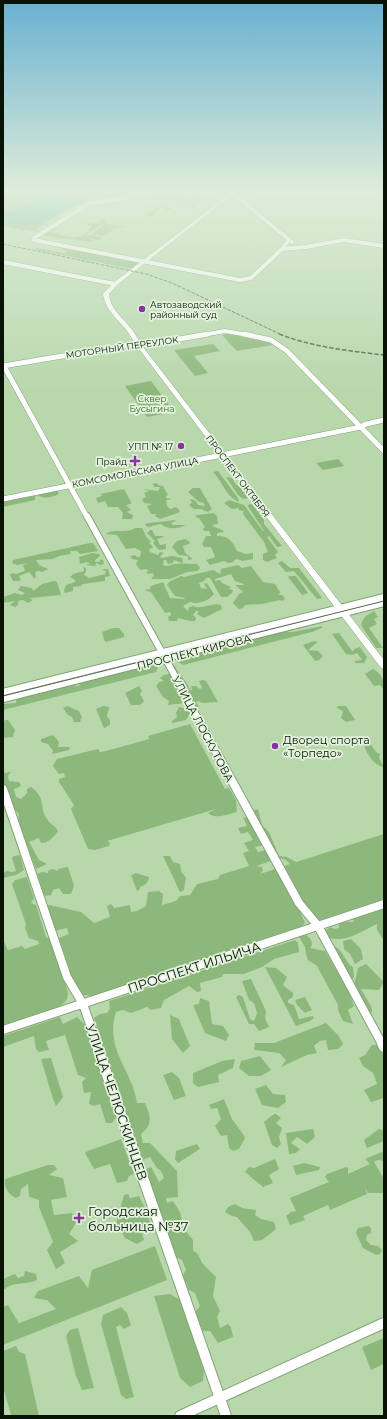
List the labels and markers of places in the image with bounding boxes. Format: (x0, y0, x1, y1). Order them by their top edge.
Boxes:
place label: Автозаводский районный суд (150, 299, 222, 320)
marker: Автозаводский районный суд (137, 304, 147, 314)
place label: УПП № 17 (128, 441, 173, 452)
marker: УПП № 17 (176, 441, 186, 451)
place label: Прайд (96, 456, 127, 467)
marker: Прайд (130, 456, 140, 466)
place label: Дворец спорта «Торпедо» (283, 733, 370, 760)
marker: Дворец спорта «Торпедо» (270, 741, 280, 751)
place label: Городская больница №37 (88, 1203, 189, 1234)
marker: Городская больница №37 (73, 1212, 85, 1224)

